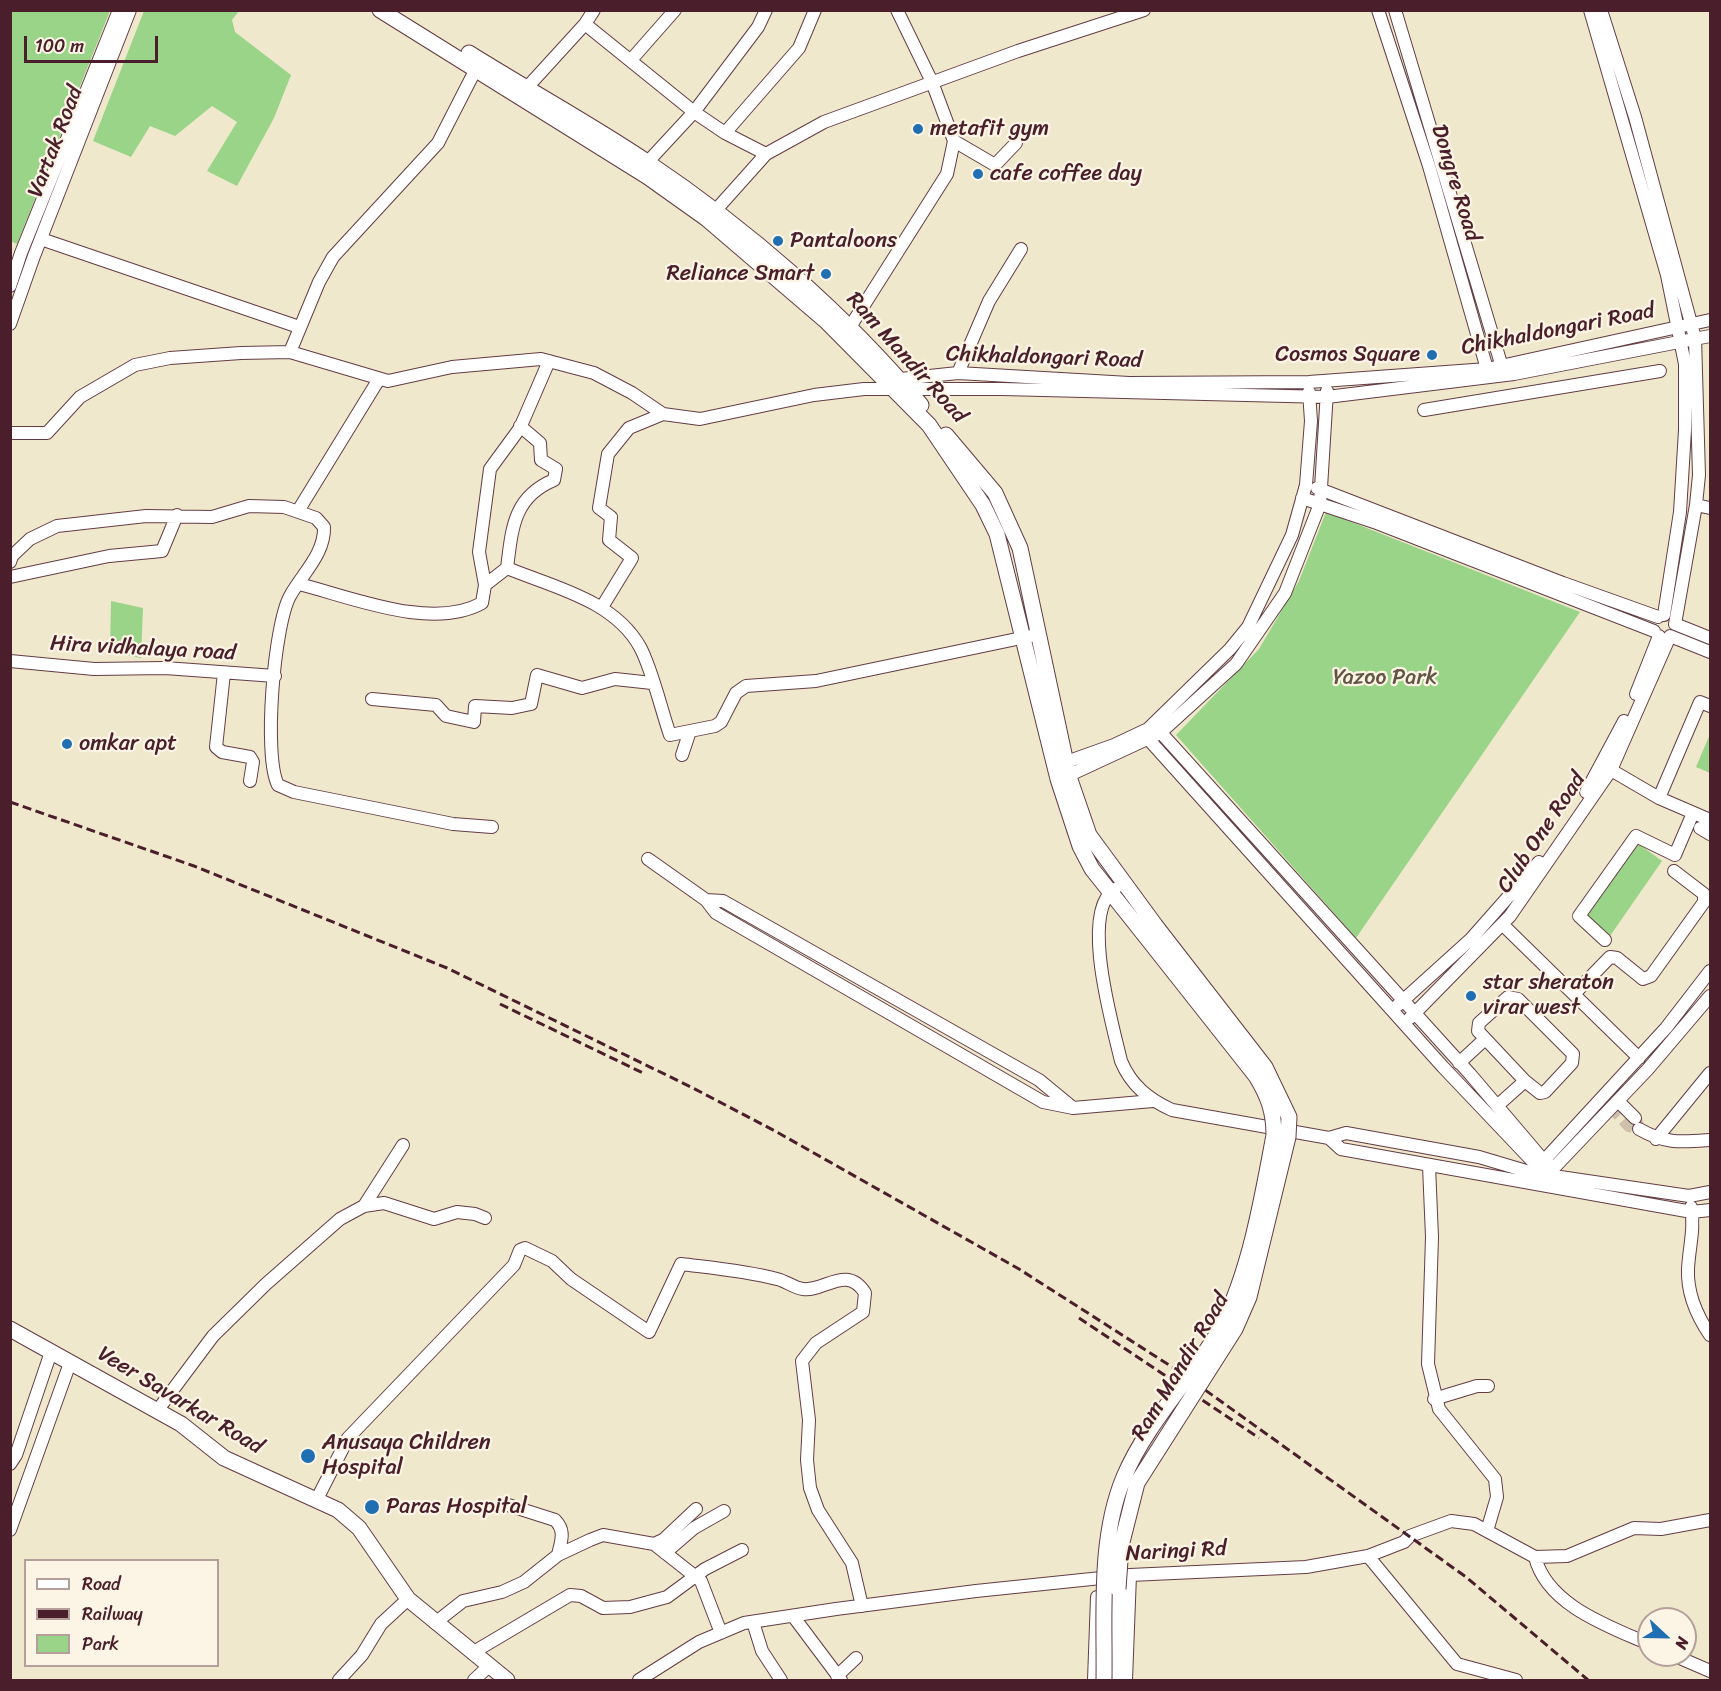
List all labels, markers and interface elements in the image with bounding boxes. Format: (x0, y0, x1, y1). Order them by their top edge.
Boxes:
scale bar (27, 24, 160, 62)
text: 100 m (35, 30, 84, 62)
street label: Vartak Road (23, 83, 89, 201)
place label: metafit gym (930, 116, 1049, 142)
marker: metafit gym (911, 122, 925, 136)
street label: Dongre Road (1425, 122, 1485, 244)
place label: cafe coffee day (990, 161, 1142, 187)
marker: cafe coffee day (971, 167, 985, 181)
place label: Pantaloons (790, 228, 897, 254)
marker: Pantaloons (771, 234, 785, 248)
place label: Reliance Smart (666, 261, 814, 287)
marker: Reliance Smart (819, 267, 833, 281)
street label: Ram Mandir Road (840, 287, 972, 429)
street label: Chikhaldongari Road (1459, 298, 1657, 362)
street label: Chikhaldongari Road (945, 341, 1143, 375)
place label: Cosmos Square (1275, 342, 1420, 368)
marker: Cosmos Square (1425, 348, 1439, 362)
street label: Hira vidhalaya road (49, 631, 237, 667)
park label: Yazoo Park (1333, 665, 1437, 691)
place label: omkar apt (79, 731, 177, 757)
marker: omkar apt (60, 737, 74, 751)
street label: Club One Road (1492, 768, 1592, 898)
place label: star sheraton virar west (1483, 970, 1614, 1022)
marker: star sheraton virar west (1464, 989, 1478, 1003)
street label: Ram Mandir Road (1127, 1288, 1235, 1446)
street label: Veer Savarkar Road (92, 1341, 268, 1461)
place label: Anusaya Children Hospital (322, 1430, 491, 1482)
marker: Anusaya Children Hospital (299, 1447, 317, 1465)
place label: Paras Hospital (386, 1494, 527, 1520)
marker: Paras Hospital (363, 1498, 381, 1516)
street label: Naringi Rd (1125, 1536, 1227, 1568)
legend (24, 1559, 219, 1667)
text: Road (82, 1568, 121, 1600)
text: Railway (82, 1598, 143, 1630)
north arrow (1637, 1607, 1697, 1667)
text: Park (82, 1628, 119, 1660)
text: N (1667, 1633, 1698, 1654)

